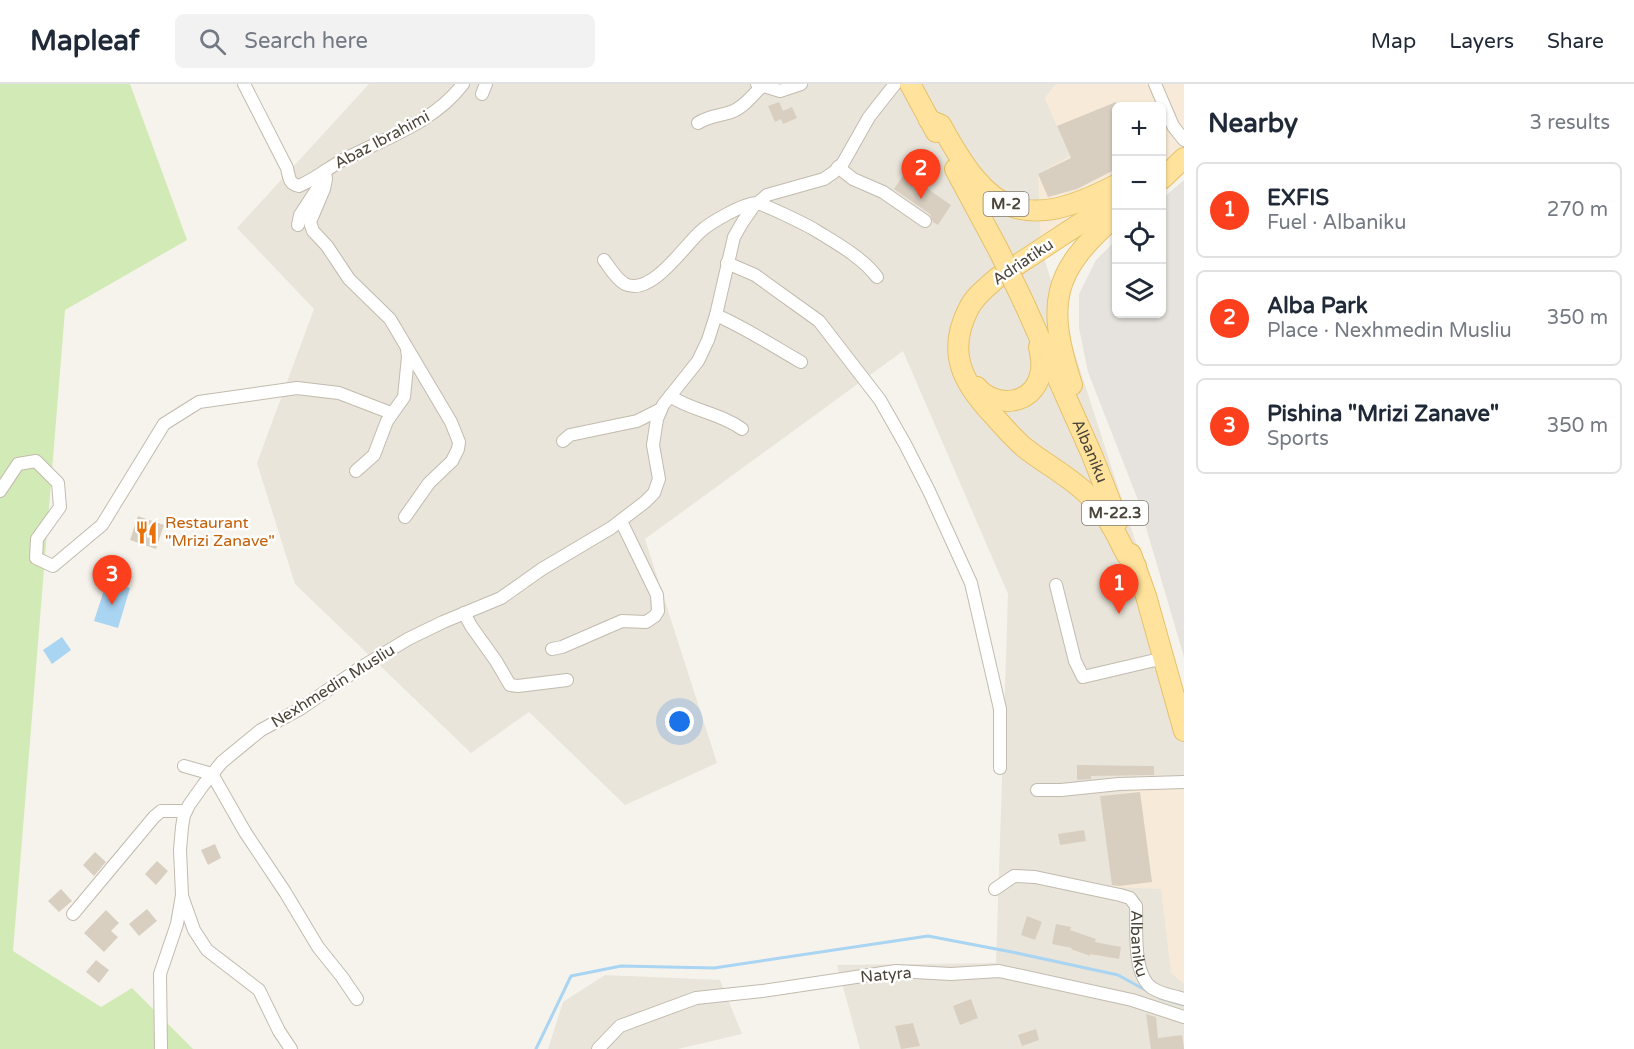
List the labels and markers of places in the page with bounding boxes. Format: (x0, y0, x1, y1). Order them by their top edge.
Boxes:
pin: 2 (902, 150, 940, 199)
place label: Restaurant "Mrizi Zanave" (165, 513, 275, 551)
restaurant icon: Restaurant "Mrizi Zanave" (134, 519, 160, 545)
pin: 3 (92, 556, 132, 605)
pin: 1 (1100, 564, 1138, 614)

